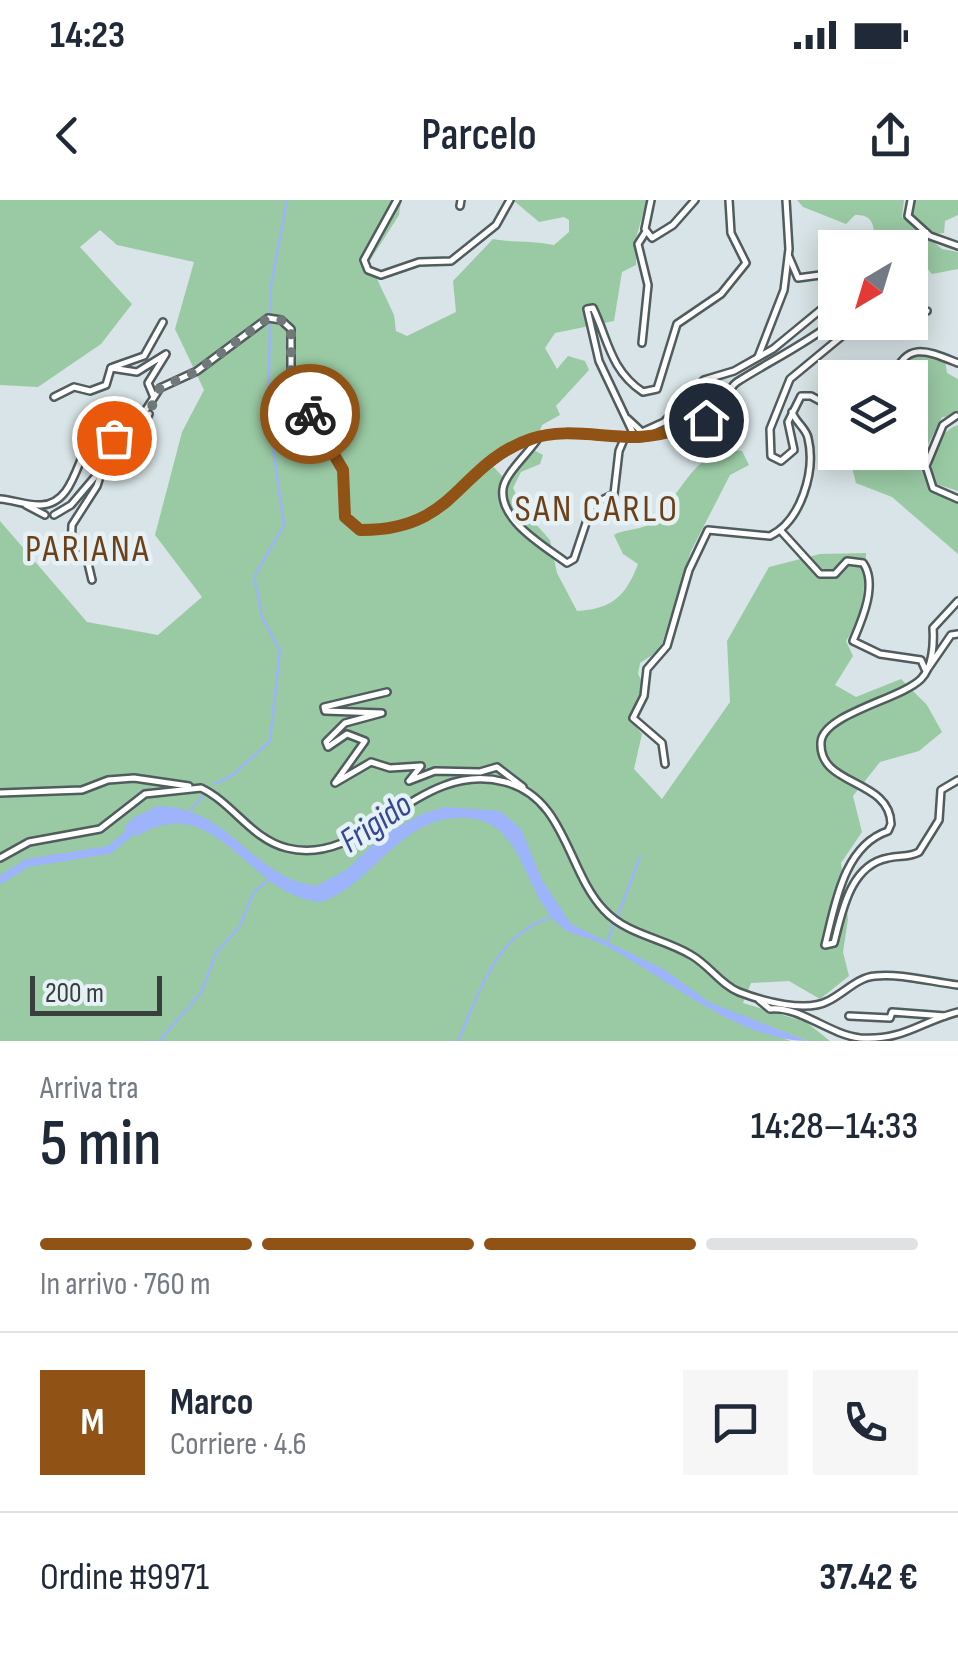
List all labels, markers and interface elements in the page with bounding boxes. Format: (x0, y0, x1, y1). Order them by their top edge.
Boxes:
text: 14:23 (50, 13, 125, 58)
icon: back (40, 108, 95, 163)
text: Parcelo (421, 108, 537, 163)
icon: share (863, 108, 918, 163)
north arrow (818, 230, 928, 340)
map controls (818, 230, 928, 470)
button: layers (818, 360, 928, 470)
courier (260, 364, 360, 464)
pin (664, 378, 749, 463)
icon: bike (283, 387, 338, 442)
icon: home (679, 393, 734, 448)
pin (72, 396, 157, 481)
icon: bag (87, 411, 142, 466)
district label: SAN CARLO (515, 487, 679, 532)
district label: PARIANA (25, 527, 151, 572)
water label: Frigido (332, 783, 420, 863)
scale bar (30, 971, 162, 1016)
text: 200 m (45, 977, 104, 1010)
text: Arriva tra (40, 1069, 139, 1108)
text: 14:28–14:33 (751, 1104, 918, 1149)
text: 5 min (40, 1106, 161, 1184)
text: In arrivo · 760 m (40, 1265, 211, 1304)
button: chat (683, 1370, 788, 1475)
button: phone (813, 1370, 918, 1475)
text: Marco (170, 1380, 253, 1425)
text: M (80, 1400, 105, 1445)
text: Corriere · 4.6 (170, 1425, 306, 1464)
text: Ordine #9971 (40, 1555, 209, 1600)
text: 37.42 € (819, 1555, 918, 1600)

